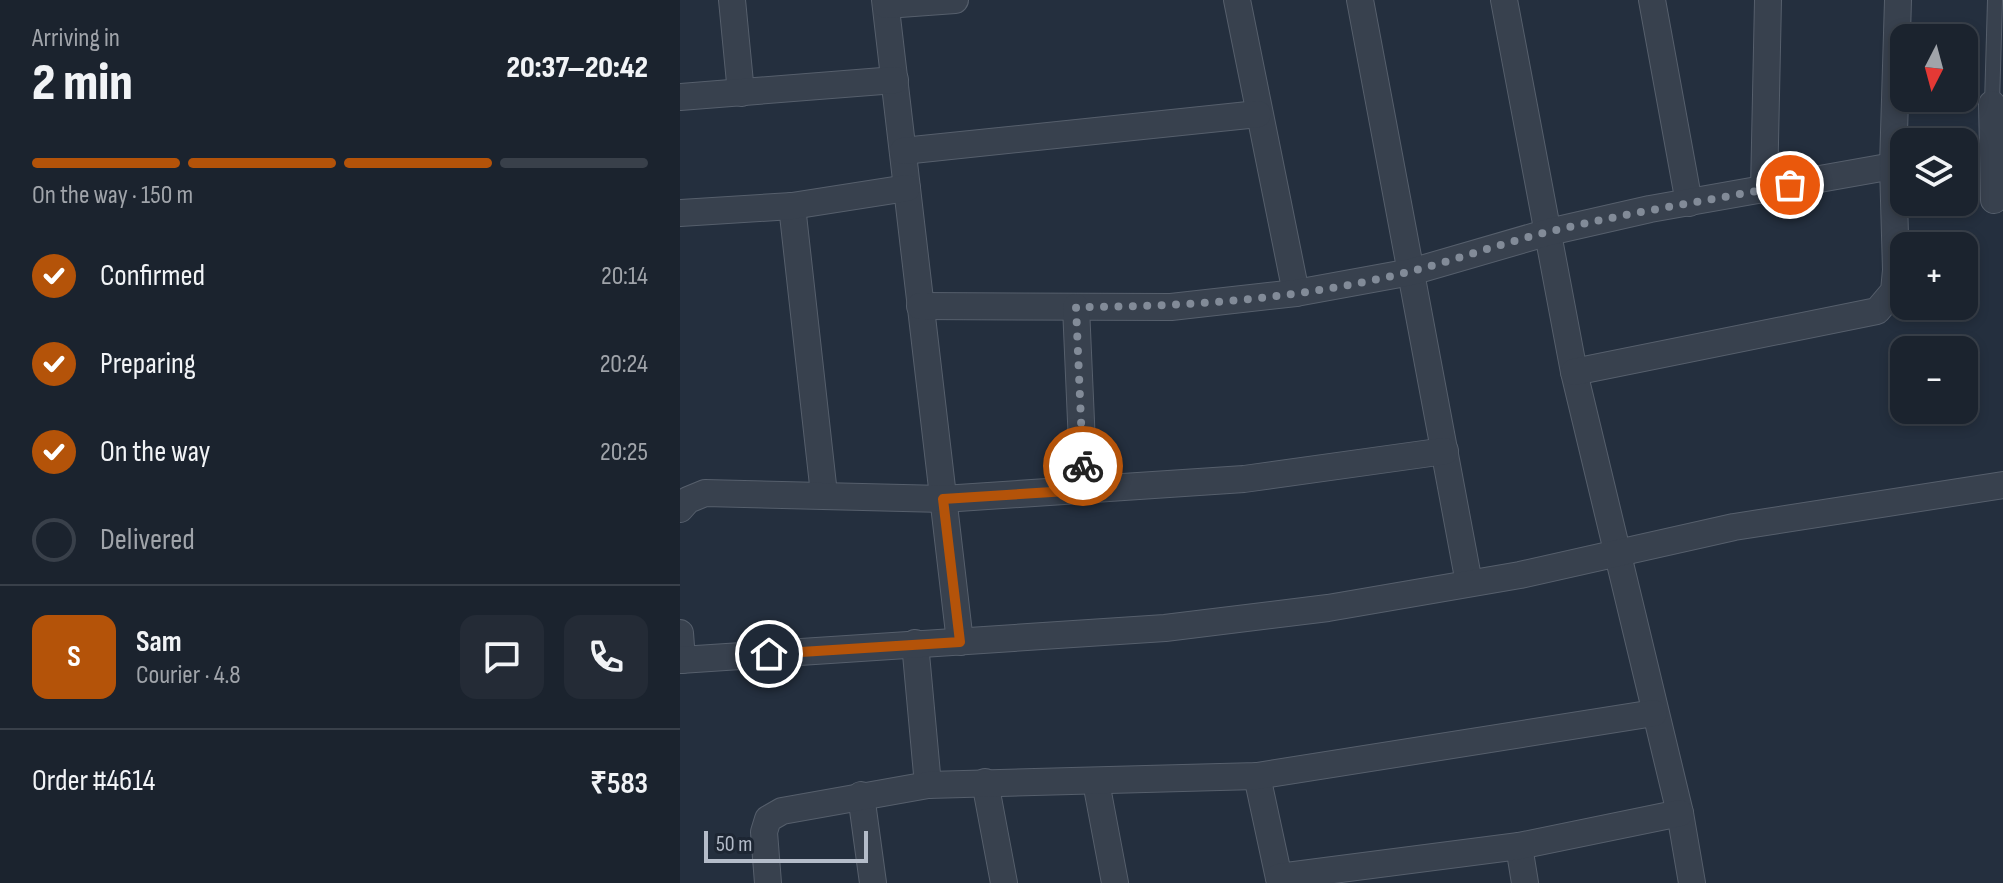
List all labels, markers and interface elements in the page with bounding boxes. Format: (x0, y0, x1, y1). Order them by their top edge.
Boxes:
text: Arriving in (32, 23, 120, 54)
north arrow (1890, 24, 1978, 112)
map controls (1890, 24, 1978, 424)
text: 20:37–20:42 (507, 50, 648, 86)
text: 2 min (32, 52, 133, 115)
button: layers (1890, 128, 1978, 216)
pin (1756, 151, 1824, 219)
icon: bag (1768, 163, 1812, 207)
text: On the way · 150 m (32, 180, 193, 211)
button: + (1890, 232, 1978, 320)
icon: check (32, 254, 76, 298)
text: Confirmed (100, 258, 205, 294)
text: 20:14 (601, 261, 648, 292)
button: − (1890, 336, 1978, 424)
icon: check (32, 342, 76, 386)
text: Preparing (100, 346, 196, 382)
text: 20:24 (600, 349, 648, 380)
courier (1043, 426, 1123, 506)
icon: check (32, 430, 76, 474)
text: On the way (100, 434, 210, 470)
text: 20:25 (600, 437, 648, 468)
icon: bike (1061, 444, 1105, 488)
text: Delivered (100, 522, 195, 558)
button: chat (460, 615, 544, 699)
button: phone (564, 615, 648, 699)
pin (735, 620, 803, 688)
text: Sam (136, 624, 182, 660)
icon: home (747, 632, 791, 676)
text: S (67, 639, 81, 675)
text: Courier · 4.8 (136, 660, 241, 691)
text: Order #4614 (32, 763, 155, 799)
text: ₹583 (590, 766, 648, 802)
scale bar (704, 827, 868, 863)
text: 50 m (716, 831, 752, 858)

